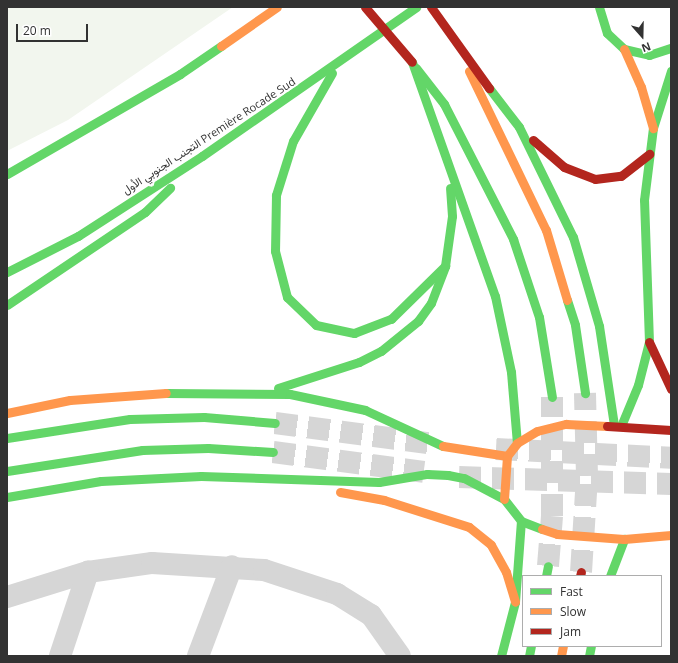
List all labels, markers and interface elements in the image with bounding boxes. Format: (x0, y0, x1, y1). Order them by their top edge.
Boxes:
scale bar (18, 16, 90, 42)
north arrow (622, 16, 662, 56)
text: 20 m (23, 22, 51, 39)
text: N (640, 39, 653, 56)
street label: التجنب الجنوبي الأول Première Rocade Sud (120, 75, 298, 197)
legend (522, 575, 662, 647)
text: Fast (560, 583, 583, 600)
text: Slow (560, 603, 586, 620)
text: Jam (560, 623, 581, 640)

